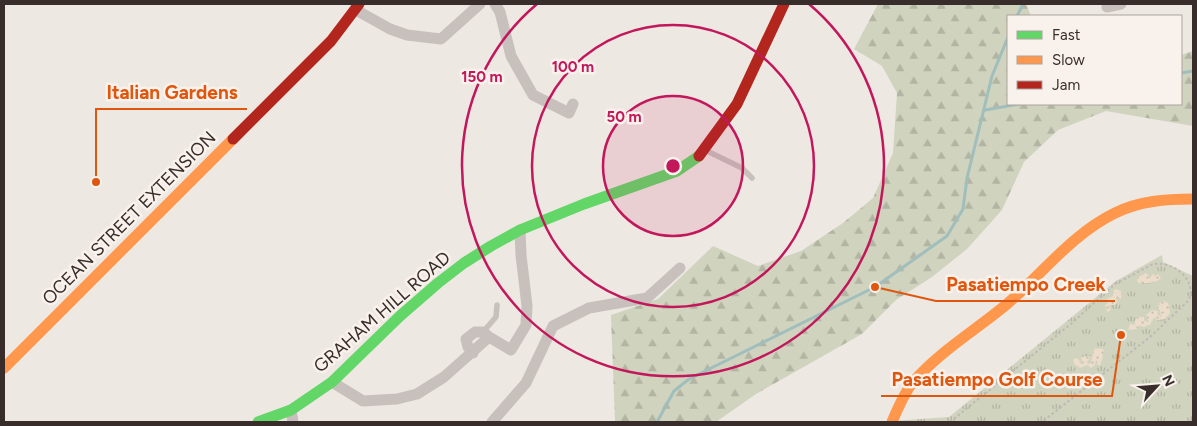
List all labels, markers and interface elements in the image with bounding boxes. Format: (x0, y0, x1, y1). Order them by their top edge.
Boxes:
legend (1007, 15, 1182, 105)
text: Fast (1052, 26, 1081, 44)
text: Slow (1052, 51, 1085, 69)
text: 100 m (552, 58, 594, 76)
text: 150 m (461, 68, 503, 86)
callout: Italian Gardens (96, 75, 247, 109)
text: Jam (1052, 76, 1080, 94)
text: Italian Gardens (106, 81, 238, 104)
text: 50 m (606, 108, 642, 126)
street label: OCEAN STREET EXTENSION (38, 127, 220, 309)
centre of rings (664, 157, 682, 175)
street label: GRAHAM HILL ROAD (309, 247, 455, 377)
callout: Pasatiempo Creek (936, 267, 1115, 301)
text: Pasatiempo Creek (946, 273, 1106, 296)
north arrow (1132, 361, 1182, 411)
callout: Pasatiempo Golf Course (881, 362, 1112, 396)
text: Pasatiempo Golf Course (891, 368, 1103, 391)
text: N (1158, 372, 1178, 389)

